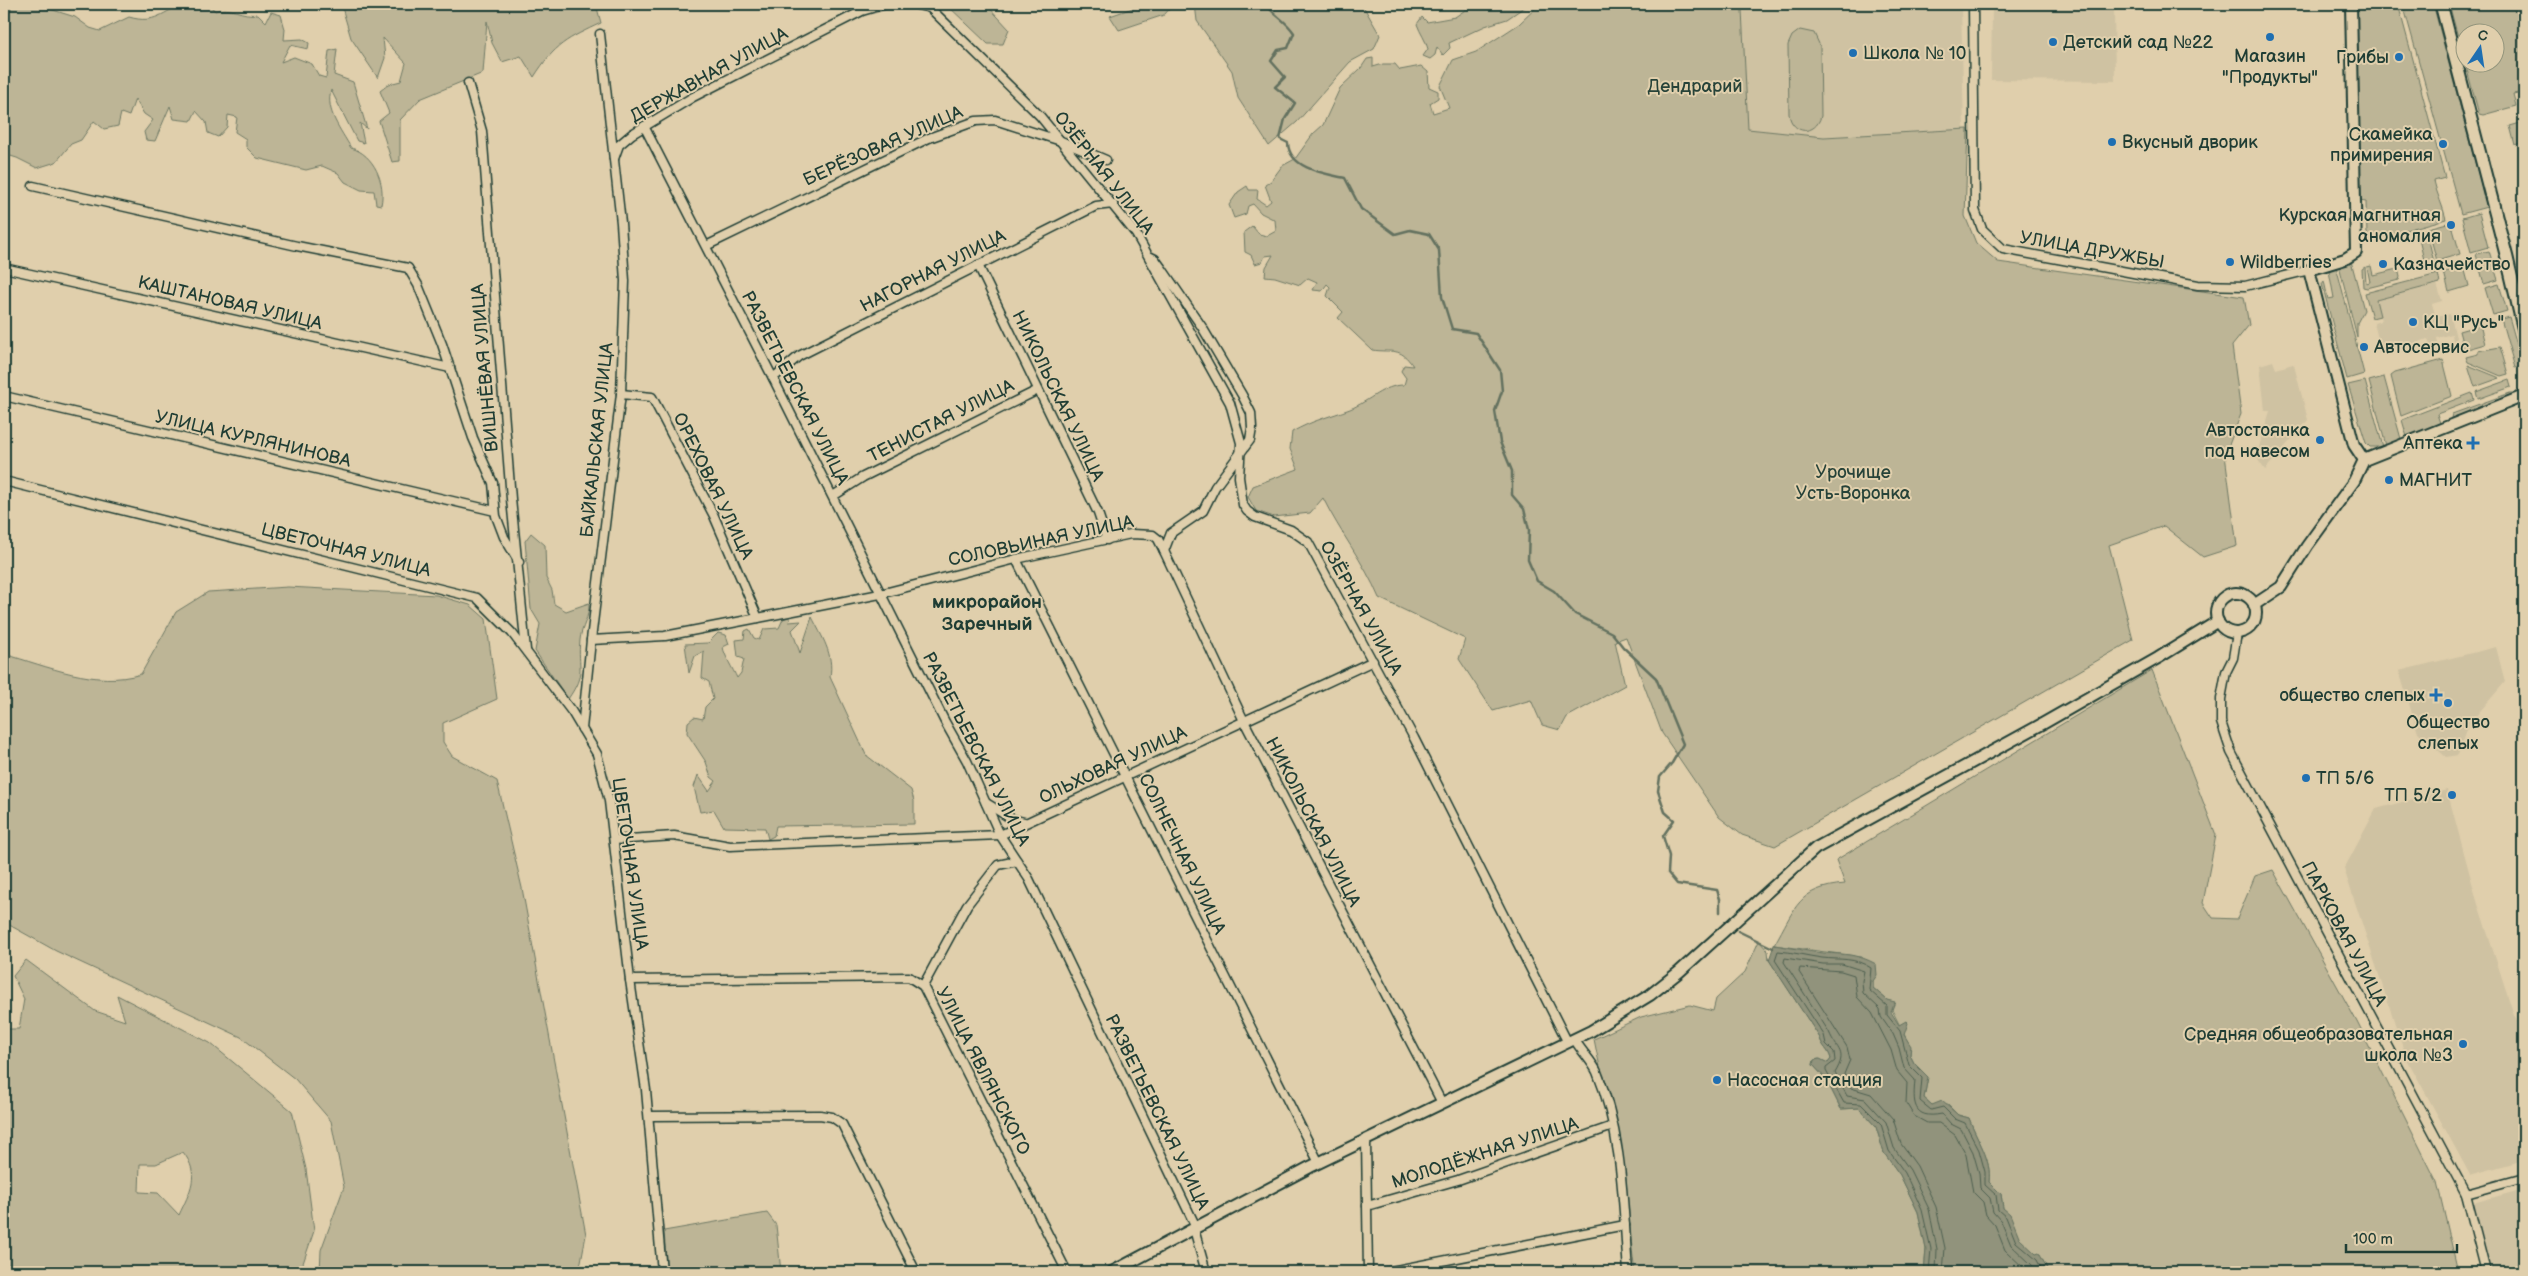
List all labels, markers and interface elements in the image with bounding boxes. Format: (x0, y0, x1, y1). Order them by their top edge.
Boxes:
north arrow (2456, 22, 2506, 72)
street label: ДЕРЖАВНАЯ УЛИЦА (627, 23, 792, 127)
text: С (2476, 26, 2490, 45)
marker: Магазин "Продукты" (2264, 31, 2276, 43)
place label: Детский сад №22 (2063, 32, 2214, 53)
marker: Детский сад №22 (2047, 36, 2059, 48)
place label: Школа № 10 (1863, 43, 1966, 64)
place label: Магазин "Продукты" (2222, 46, 2318, 88)
marker: Школа № 10 (1847, 47, 1859, 59)
place label: Грибы (2336, 47, 2389, 68)
marker: Грибы (2393, 51, 2405, 63)
park label: Дендрарий (1647, 76, 1743, 97)
street label: БЕРЁЗОВАЯ УЛИЦА (800, 100, 966, 191)
street label: ОЗЁРНАЯ УЛИЦА (1050, 107, 1159, 239)
place label: Скамейка примирения (2330, 124, 2433, 166)
place label: Вкусный дворик (2122, 132, 2258, 153)
marker: Вкусный дворик (2106, 136, 2118, 148)
marker: Скамейка примирения (2437, 138, 2449, 150)
place label: Курская магнитная аномалия (2278, 205, 2441, 247)
marker: Курская магнитная аномалия (2445, 219, 2457, 231)
street label: НАГОРНАЯ УЛИЦА (857, 225, 1009, 317)
street label: УЛИЦА ДРУЖБЫ (2018, 227, 2166, 273)
place label: Wildberries (2240, 252, 2332, 273)
place label: Казначейство (2393, 254, 2510, 275)
marker: Wildberries (2224, 256, 2236, 268)
marker: Казначейство (2377, 258, 2389, 270)
street label: КАШТАНОВАЯ УЛИЦА (136, 272, 324, 334)
street label: ВИШНЁВАЯ УЛИЦА (466, 283, 503, 453)
street label: РАЗВЕТЬЕВСКАЯ УЛИЦА (737, 287, 853, 489)
street label: НИКОЛЬСКАЯ УЛИЦА (1008, 307, 1109, 485)
place label: КЦ "Русь" (2423, 312, 2504, 333)
marker: КЦ "Русь" (2407, 316, 2419, 328)
place label: Автосервис (2373, 337, 2469, 358)
street label: БАЙКАЛЬСКАЯ УЛИЦА (576, 341, 618, 539)
marker: Автосервис (2358, 341, 2370, 353)
street label: ТЕНИСТАЯ УЛИЦА (864, 375, 1018, 467)
street label: УЛИЦА КУРЛЯНИНОВА (153, 406, 353, 472)
street label: ОРЕХОВАЯ УЛИЦА (668, 409, 758, 563)
place label: Автостоянка под навесом (2205, 420, 2310, 462)
place label: Аптека (2402, 433, 2463, 454)
marker: Автостоянка под навесом (2314, 434, 2326, 446)
marker: Аптека (2467, 437, 2479, 449)
park label: Урочище Усть-Воронка (1796, 462, 1911, 504)
place label: МАГНИТ (2399, 470, 2473, 491)
marker: МАГНИТ (2383, 474, 2395, 486)
street label: СОЛОВЬИНАЯ УЛИЦА (947, 511, 1136, 571)
street label: ЦВЕТОЧНАЯ УЛИЦА (259, 519, 433, 581)
street label: ОЗЁРНАЯ УЛИЦА (1315, 537, 1407, 679)
district label: микрорайон Заречный (932, 591, 1042, 636)
street label: РАЗВЕТЬЕВСКАЯ УЛИЦА (918, 648, 1034, 850)
place label: общество слепых (2279, 685, 2425, 706)
marker: общество слепых (2429, 688, 2443, 702)
marker: Общество слепых (2442, 697, 2454, 709)
place label: Общество слепых (2406, 712, 2490, 754)
street label: ОЛЬХОВАЯ УЛИЦА (1036, 722, 1190, 808)
street label: НИКОЛЬСКАЯ УЛИЦА (1261, 734, 1365, 910)
place label: ТП 5/6 (2316, 768, 2374, 789)
street label: СОЛНЕЧНАЯ УЛИЦА (1134, 770, 1230, 938)
marker: ТП 5/6 (2300, 772, 2312, 784)
street label: ЦВЕТОЧНАЯ УЛИЦА (607, 776, 653, 952)
place label: ТП 5/2 (2384, 785, 2442, 806)
marker: ТП 5/2 (2446, 789, 2458, 801)
street label: ПАРКОВАЯ УЛИЦА (2297, 858, 2391, 1010)
street label: УЛИЦА ЯВЛЯНСКОГО (931, 983, 1035, 1159)
street label: РАЗВЕТЬЕВСКАЯ УЛИЦА (1100, 1011, 1214, 1213)
place label: Средняя общеобразовательная школа №3 (2184, 1024, 2453, 1066)
marker: Средняя общеобразовательная школа №3 (2457, 1038, 2469, 1050)
place label: Насосная станция (1727, 1070, 1882, 1091)
marker: Насосная станция (1711, 1074, 1723, 1086)
street label: МОЛОДЁЖНАЯ УЛИЦА (1389, 1112, 1581, 1193)
scale bar (2346, 1221, 2457, 1253)
text: 100 m (2353, 1230, 2393, 1249)

